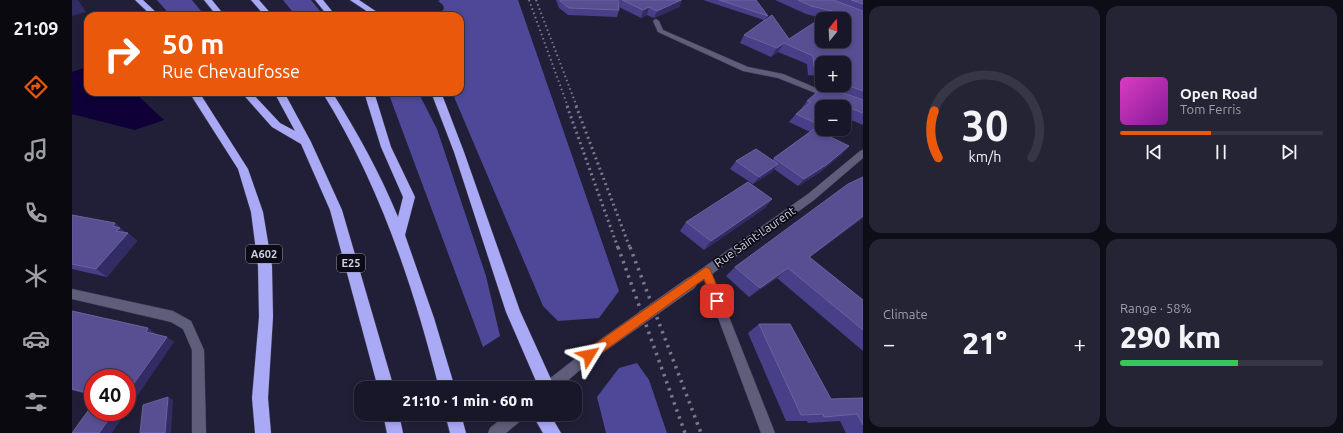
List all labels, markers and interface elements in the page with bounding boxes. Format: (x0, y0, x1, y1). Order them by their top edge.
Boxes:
north arrow (815, 12, 851, 48)
map controls (815, 12, 851, 136)
text: 21:09 (13, 18, 59, 38)
icon: right (96, 28, 148, 80)
text: 50 m (162, 28, 224, 59)
button: + (815, 56, 851, 92)
text: Rue Chevaufosse (162, 61, 300, 81)
icon: directions (22, 73, 50, 101)
text: Open Road (1180, 85, 1257, 102)
button: − (815, 100, 851, 136)
text: 30 (961, 101, 1008, 148)
text: Tom Ferris (1180, 102, 1241, 116)
icon: music (22, 136, 50, 164)
icon: previous (1143, 141, 1165, 163)
icon: pause (1210, 141, 1232, 163)
icon: next (1278, 141, 1300, 163)
text: km/h (968, 148, 1001, 164)
icon: phone (22, 199, 50, 227)
street label: Rue Saint-Laurent (712, 204, 798, 269)
road number: A602 (246, 245, 282, 263)
road number: E25 (337, 254, 365, 272)
icon: climate (22, 262, 50, 290)
pin (700, 284, 734, 318)
icon: arrive (706, 290, 728, 312)
text: Range · 58% (1120, 301, 1192, 315)
text: Climate (883, 307, 928, 321)
text: 290 km (1120, 320, 1221, 354)
icon: car (22, 325, 50, 353)
text: 21° (962, 326, 1007, 360)
text: − (883, 331, 895, 356)
text: + (1074, 331, 1086, 356)
position arrow (568, 334, 610, 376)
speed limit sign: 40 (84, 369, 136, 421)
icon: filters (22, 388, 50, 416)
text: 21:10 · 1 min · 60 m (403, 392, 533, 409)

